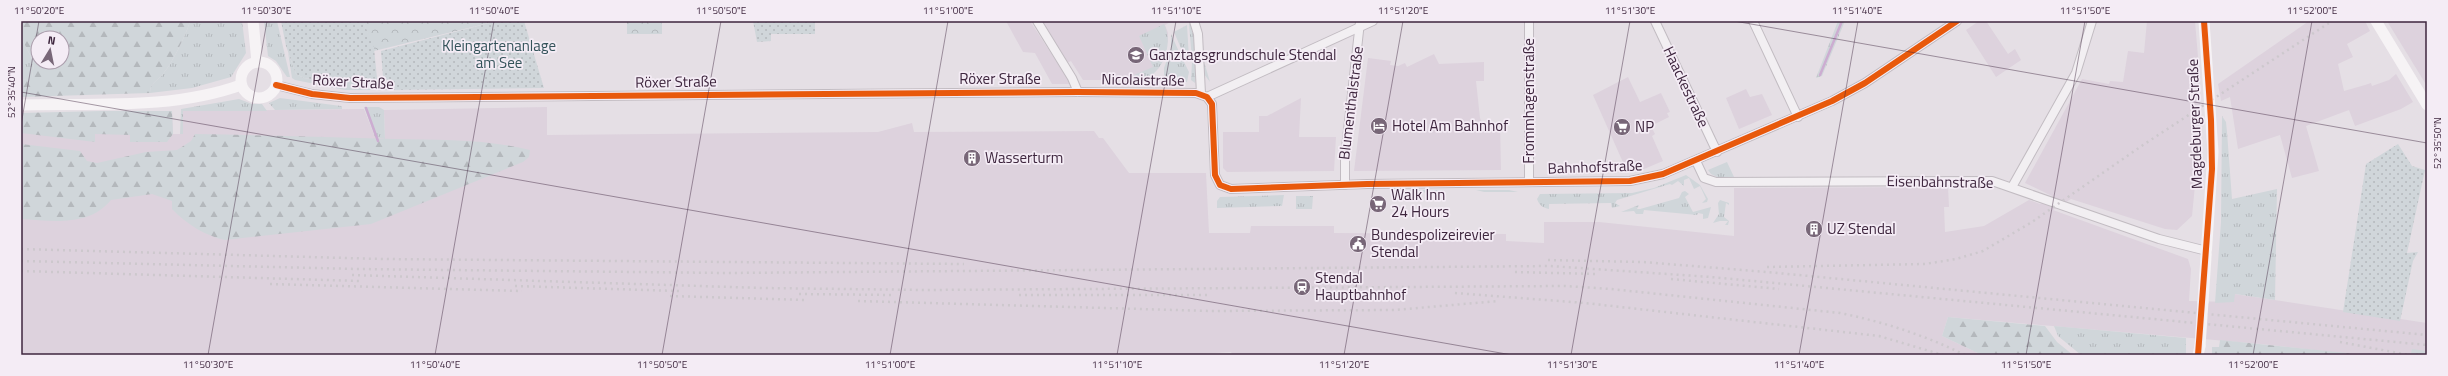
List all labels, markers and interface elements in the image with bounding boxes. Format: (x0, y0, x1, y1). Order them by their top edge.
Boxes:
text: 11°50'20"E (14, 3, 65, 18)
text: 11°50'30"E (241, 3, 292, 18)
text: 11°50'40"E (469, 3, 520, 18)
text: 11°50'50"E (696, 3, 747, 18)
text: 11°51'00"E (923, 3, 974, 18)
text: 11°51'10"E (1151, 3, 1202, 18)
text: 11°51'20"E (1378, 3, 1429, 18)
text: 11°51'30"E (1605, 3, 1656, 18)
text: 11°51'40"E (1832, 3, 1883, 18)
text: 11°51'50"E (2060, 3, 2111, 18)
text: 11°52'00"E (2287, 3, 2338, 18)
north arrow (30, 30, 70, 70)
text: N (47, 32, 57, 49)
park label: Kleingartenanlage am See (442, 34, 556, 74)
street label: Frommhagenstraße (1517, 38, 1540, 164)
street label: Haackestraße (1658, 42, 1715, 131)
place label: Ganztagsgrundschule Stendal (1149, 43, 1337, 66)
school or university icon: Ganztagsgrundschule Stendal (1126, 45, 1146, 65)
street label: Blumenthalstraße (1332, 45, 1369, 161)
street label: Magdeburger Straße (2181, 59, 2208, 189)
text: 52°35'40"N (4, 66, 19, 118)
street label: Röxer Straße (959, 67, 1041, 90)
street label: Nicolaistraße (1101, 67, 1185, 92)
street label: Röxer Straße (312, 68, 394, 95)
street label: Röxer Straße (635, 69, 717, 94)
place label: Hotel Am Bahnhof (1392, 114, 1508, 137)
place label: NP (1635, 115, 1654, 138)
hotel icon: Hotel Am Bahnhof (1369, 116, 1389, 136)
supermarket icon: NP (1612, 117, 1632, 137)
text: 52°35'50"N (2430, 117, 2445, 169)
place label: Wasserturm (985, 146, 1063, 169)
building icon: Wasserturm (962, 148, 982, 168)
street label: Bahnhofstraße (1547, 153, 1643, 180)
street label: Eisenbahnstraße (1886, 169, 1994, 194)
place label: Walk Inn 24 Hours (1391, 183, 1449, 223)
supermarket icon: Walk Inn 24 Hours (1368, 194, 1388, 214)
place label: UZ Stendal (1827, 217, 1896, 240)
building icon: UZ Stendal (1804, 219, 1824, 239)
place label: Bundespolizeirevier Stendal (1371, 223, 1495, 263)
public building icon: Bundespolizeirevier Stendal (1348, 234, 1368, 254)
place label: Stendal Hauptbahnhof (1315, 266, 1406, 306)
station icon: Stendal Hauptbahnhof (1292, 277, 1312, 297)
text: 11°50'30"E (183, 357, 234, 372)
text: 11°50'40"E (410, 357, 461, 372)
text: 11°50'50"E (637, 357, 688, 372)
text: 11°51'00"E (865, 357, 916, 372)
text: 11°51'10"E (1092, 357, 1143, 372)
text: 11°51'20"E (1319, 357, 1370, 372)
text: 11°51'30"E (1547, 357, 1598, 372)
text: 11°51'40"E (1774, 357, 1825, 372)
text: 11°51'50"E (2001, 357, 2052, 372)
text: 11°52'00"E (2228, 357, 2279, 372)

